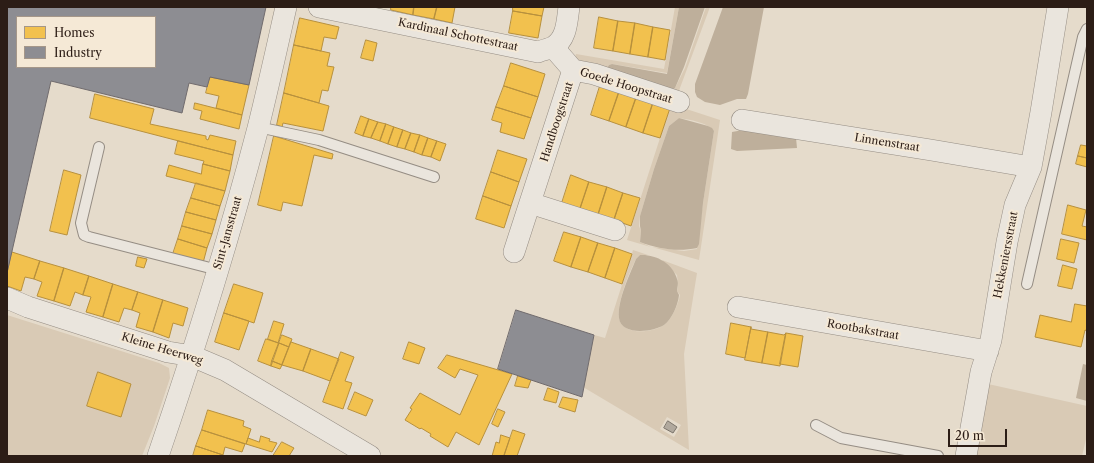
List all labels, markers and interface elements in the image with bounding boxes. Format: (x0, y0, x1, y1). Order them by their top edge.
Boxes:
legend (16, 16, 156, 68)
street label: Kardinaal Schottestraat (397, 16, 519, 54)
text: Homes (54, 25, 94, 40)
text: Industry (54, 45, 102, 60)
street label: Goede Hoopstraat (578, 66, 674, 106)
street label: Handboogstraat (538, 80, 576, 164)
street label: Linnenstraat (853, 131, 921, 155)
street label: Sint-Jansstraat (211, 195, 245, 271)
street label: Hekkeniersstraat (991, 210, 1021, 300)
street label: Rootbakstraat (826, 317, 900, 343)
street label: Kleine Heerweg (120, 330, 204, 368)
scale bar (950, 421, 1009, 447)
text: 20 m (955, 428, 984, 443)

